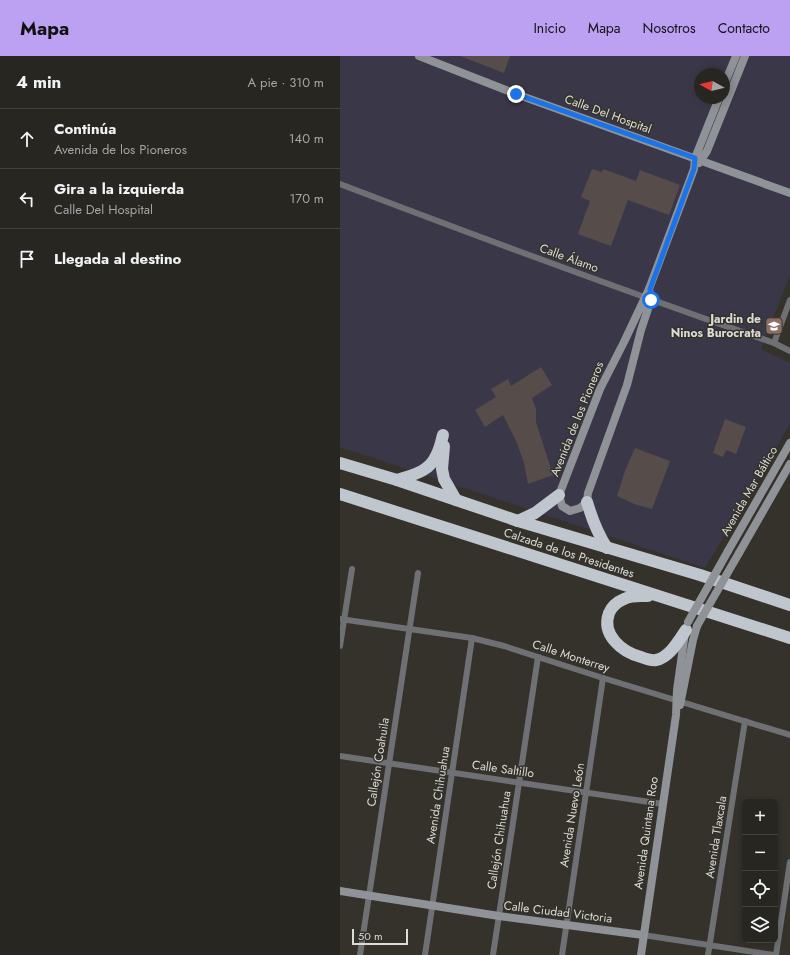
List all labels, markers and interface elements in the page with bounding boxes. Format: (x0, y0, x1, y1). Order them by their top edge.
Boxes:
text: Mapa (20, 15, 69, 42)
text: Inicio (533, 18, 566, 38)
text: Mapa (588, 18, 621, 38)
text: Nosotros (643, 18, 696, 38)
text: Contacto (718, 18, 770, 38)
north arrow (694, 68, 730, 104)
text: 4 min (16, 70, 61, 94)
text: A pie · 310 m (248, 73, 324, 92)
route end (507, 85, 525, 103)
street label: Calle Del Hospital (562, 90, 654, 138)
text: Continúa (54, 118, 116, 140)
icon: ahead (16, 128, 38, 150)
text: 140 m (289, 129, 324, 148)
text: Avenida de los Pioneros (54, 140, 187, 159)
text: Gira a la izquierda (54, 178, 184, 200)
icon: left (16, 188, 38, 210)
text: 170 m (289, 189, 324, 208)
text: Calle Del Hospital (54, 200, 153, 219)
street label: Calle Álamo (537, 239, 601, 277)
icon: arrive (16, 248, 38, 270)
text: Llegada al destino (54, 248, 181, 270)
route start (642, 291, 660, 309)
place label: Jardin de Ninos Burocrata (671, 310, 761, 342)
school or university icon: Jardin de Ninos Burocrata (764, 316, 784, 336)
street label: Avenida de los Pioneros (546, 359, 608, 479)
street label: Avenida Mar Báltico (716, 442, 782, 539)
street label: Calzada de los Presidentes (501, 523, 637, 583)
street label: Calle Monterrey (530, 635, 613, 677)
street label: Callejón Coahuila (362, 716, 394, 808)
street label: Avenida Chihuahua (421, 745, 455, 845)
street label: Calle Saltillo (471, 756, 536, 782)
street label: Avenida Nuevo León (555, 761, 589, 869)
street label: Avenida Quintana Roo (629, 775, 663, 890)
street label: Callejón Chihuahua (482, 789, 516, 891)
street label: Avenida Tlaxcala (701, 794, 731, 880)
map controls (742, 799, 778, 943)
button: + (742, 799, 778, 835)
button: − (742, 835, 778, 871)
button: locate (742, 871, 778, 907)
street label: Calle Ciudad Victoria (503, 896, 614, 928)
button: layers (742, 907, 778, 943)
scale bar (352, 927, 408, 946)
text: 50 m (358, 928, 383, 944)

